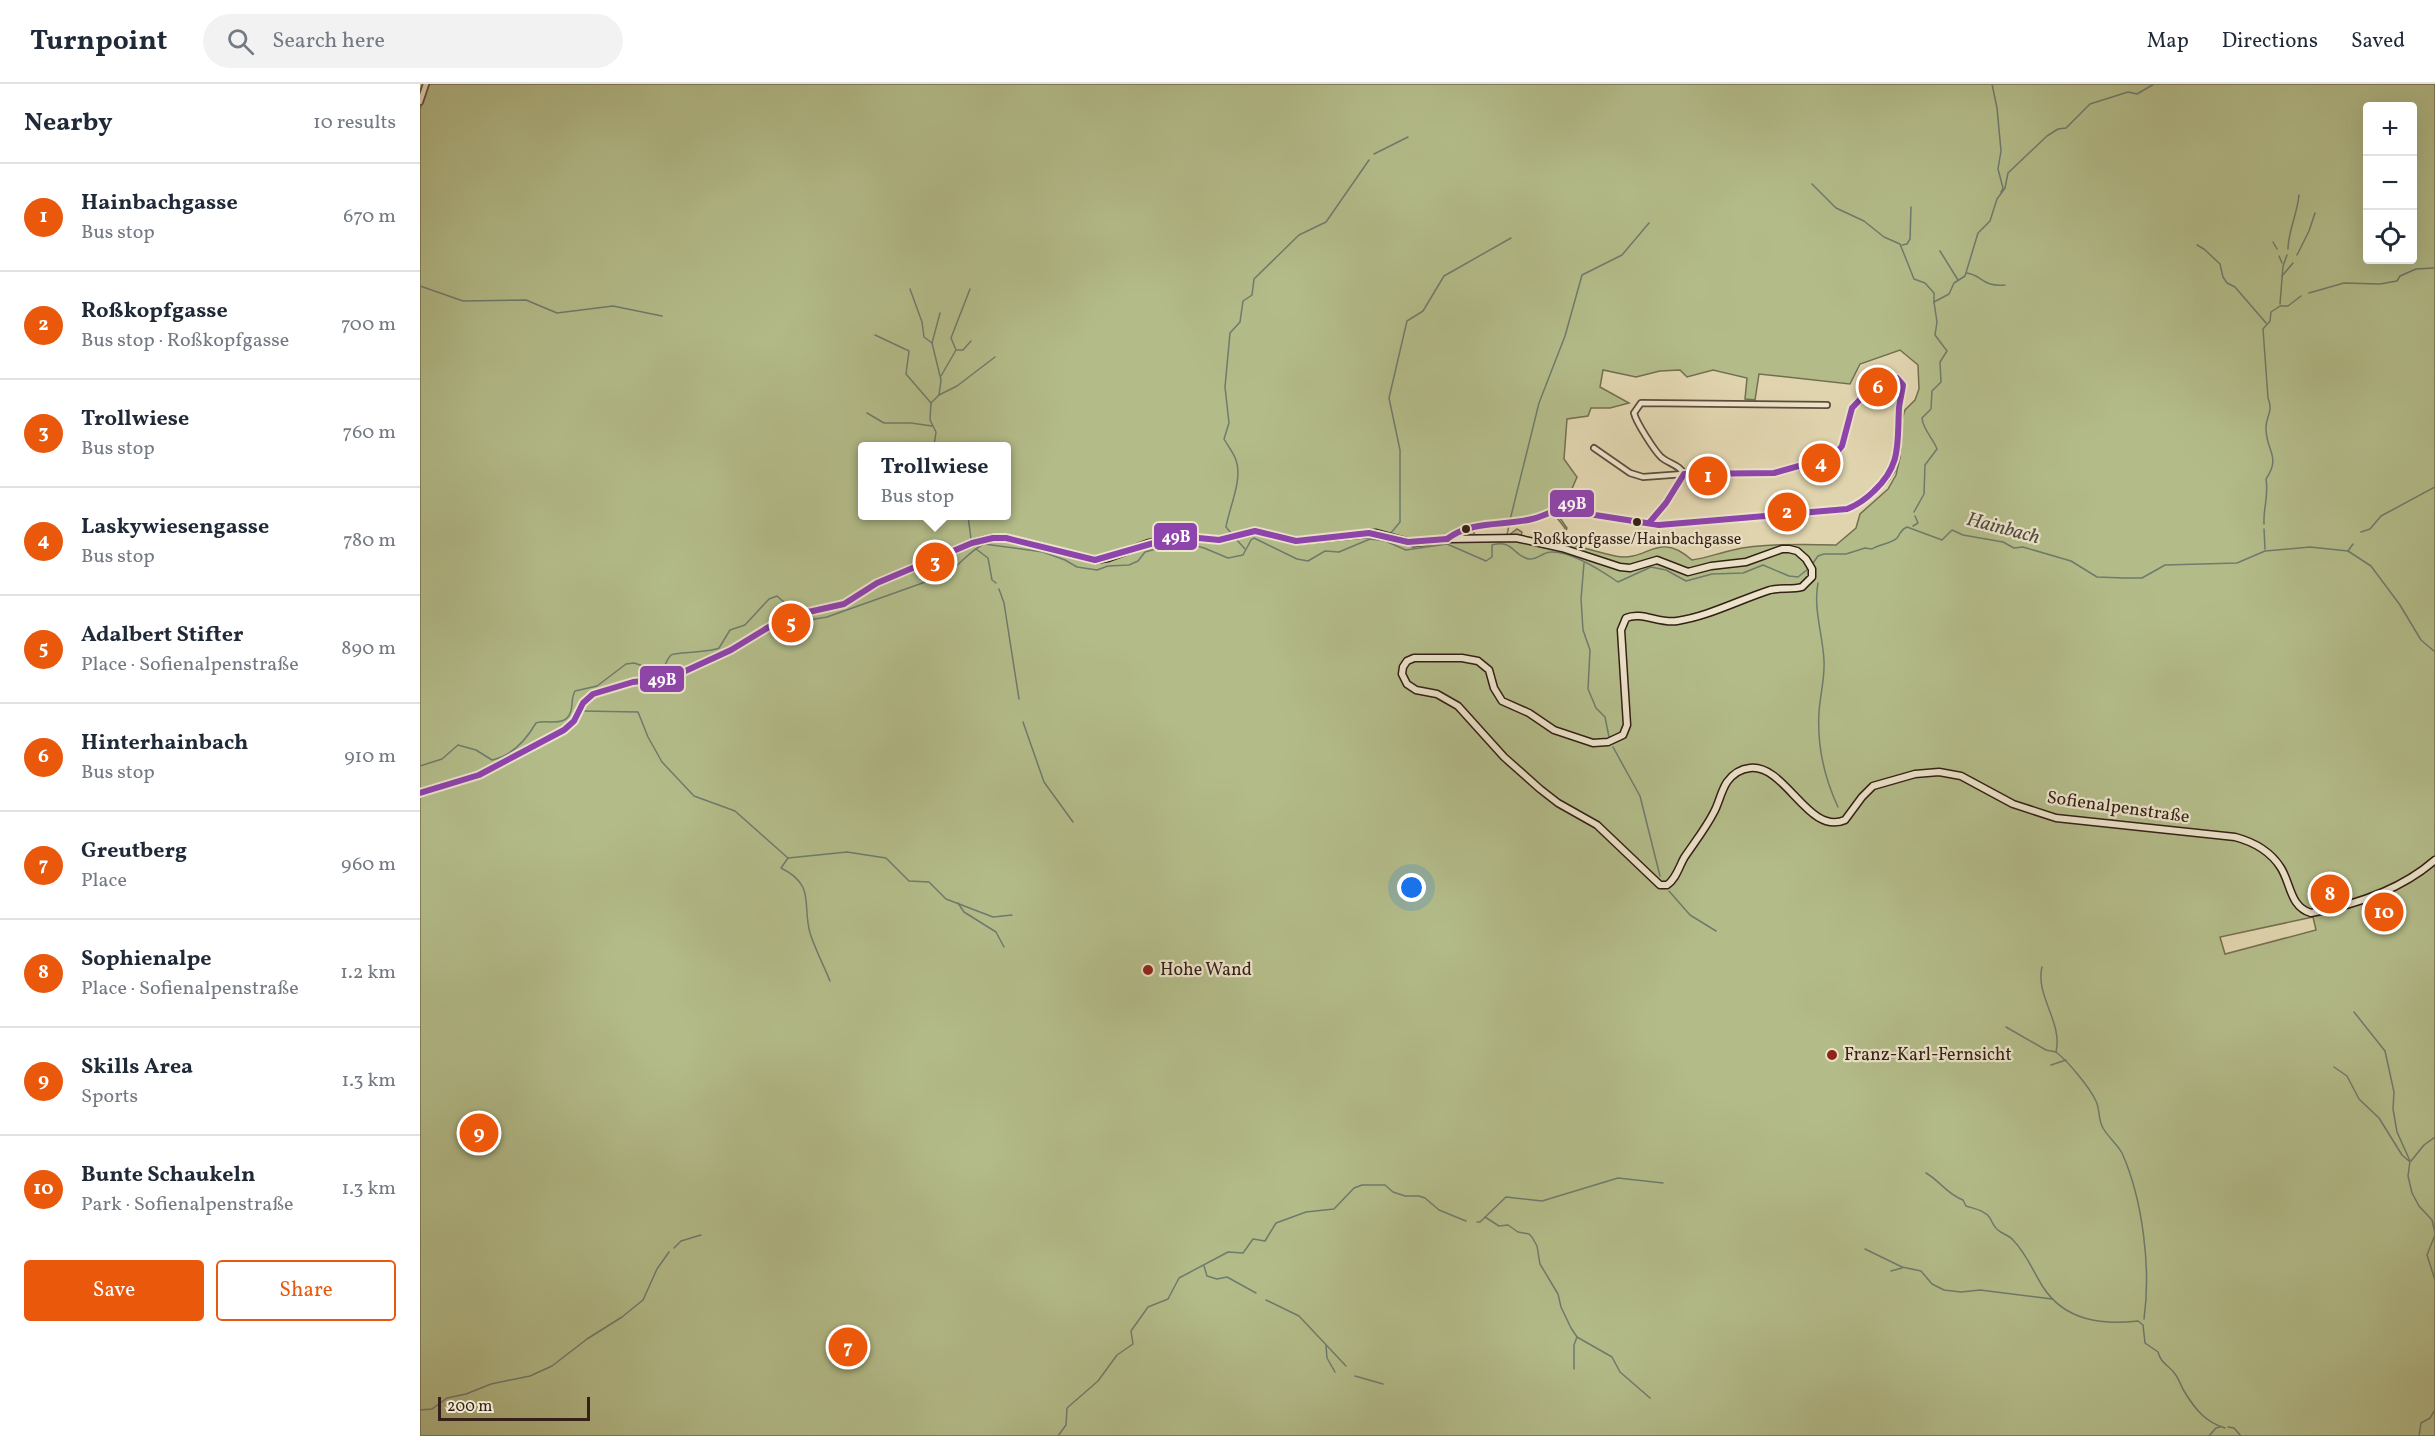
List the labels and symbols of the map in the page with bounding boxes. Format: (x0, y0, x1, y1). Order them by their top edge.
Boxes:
pin: 6 (1858, 364, 1898, 410)
pin: 4 (1802, 440, 1840, 485)
pin: 1 (1688, 454, 1728, 498)
line badge: 49B (1549, 489, 1595, 518)
pin: 2 (1768, 490, 1806, 534)
text: 49B (1558, 494, 1587, 516)
water label: Hainbach (1963, 506, 2043, 552)
marker: Roßkopfgasse/Hainbachgasse (1631, 516, 1643, 528)
line badge: 49B (1153, 522, 1198, 551)
unlabelled marker (1460, 523, 1472, 535)
text: 49B (1162, 527, 1191, 549)
place label: Roßkopfgasse/Hainbachgasse (1533, 529, 1741, 551)
pin: 3 (916, 540, 954, 584)
pin: 5 (772, 600, 811, 646)
line badge: 49B (639, 665, 685, 693)
text: 49B (648, 670, 677, 692)
street label: Sofienalpenstraße (2045, 786, 2191, 830)
pin: 8 (2310, 872, 2350, 916)
your location (1397, 873, 1426, 902)
pin: 10 (2364, 890, 2404, 934)
place label: Hohe Wand (1160, 958, 1252, 983)
marker: Hohe Wand (1141, 963, 1155, 977)
place label: Franz-Karl-Fernsicht (1844, 1043, 2012, 1068)
marker: Franz-Karl-Fernsicht (1825, 1048, 1839, 1062)
pin: 9 (460, 1110, 498, 1156)
pin: 7 (828, 1324, 868, 1370)
scale bar (438, 1394, 590, 1422)

